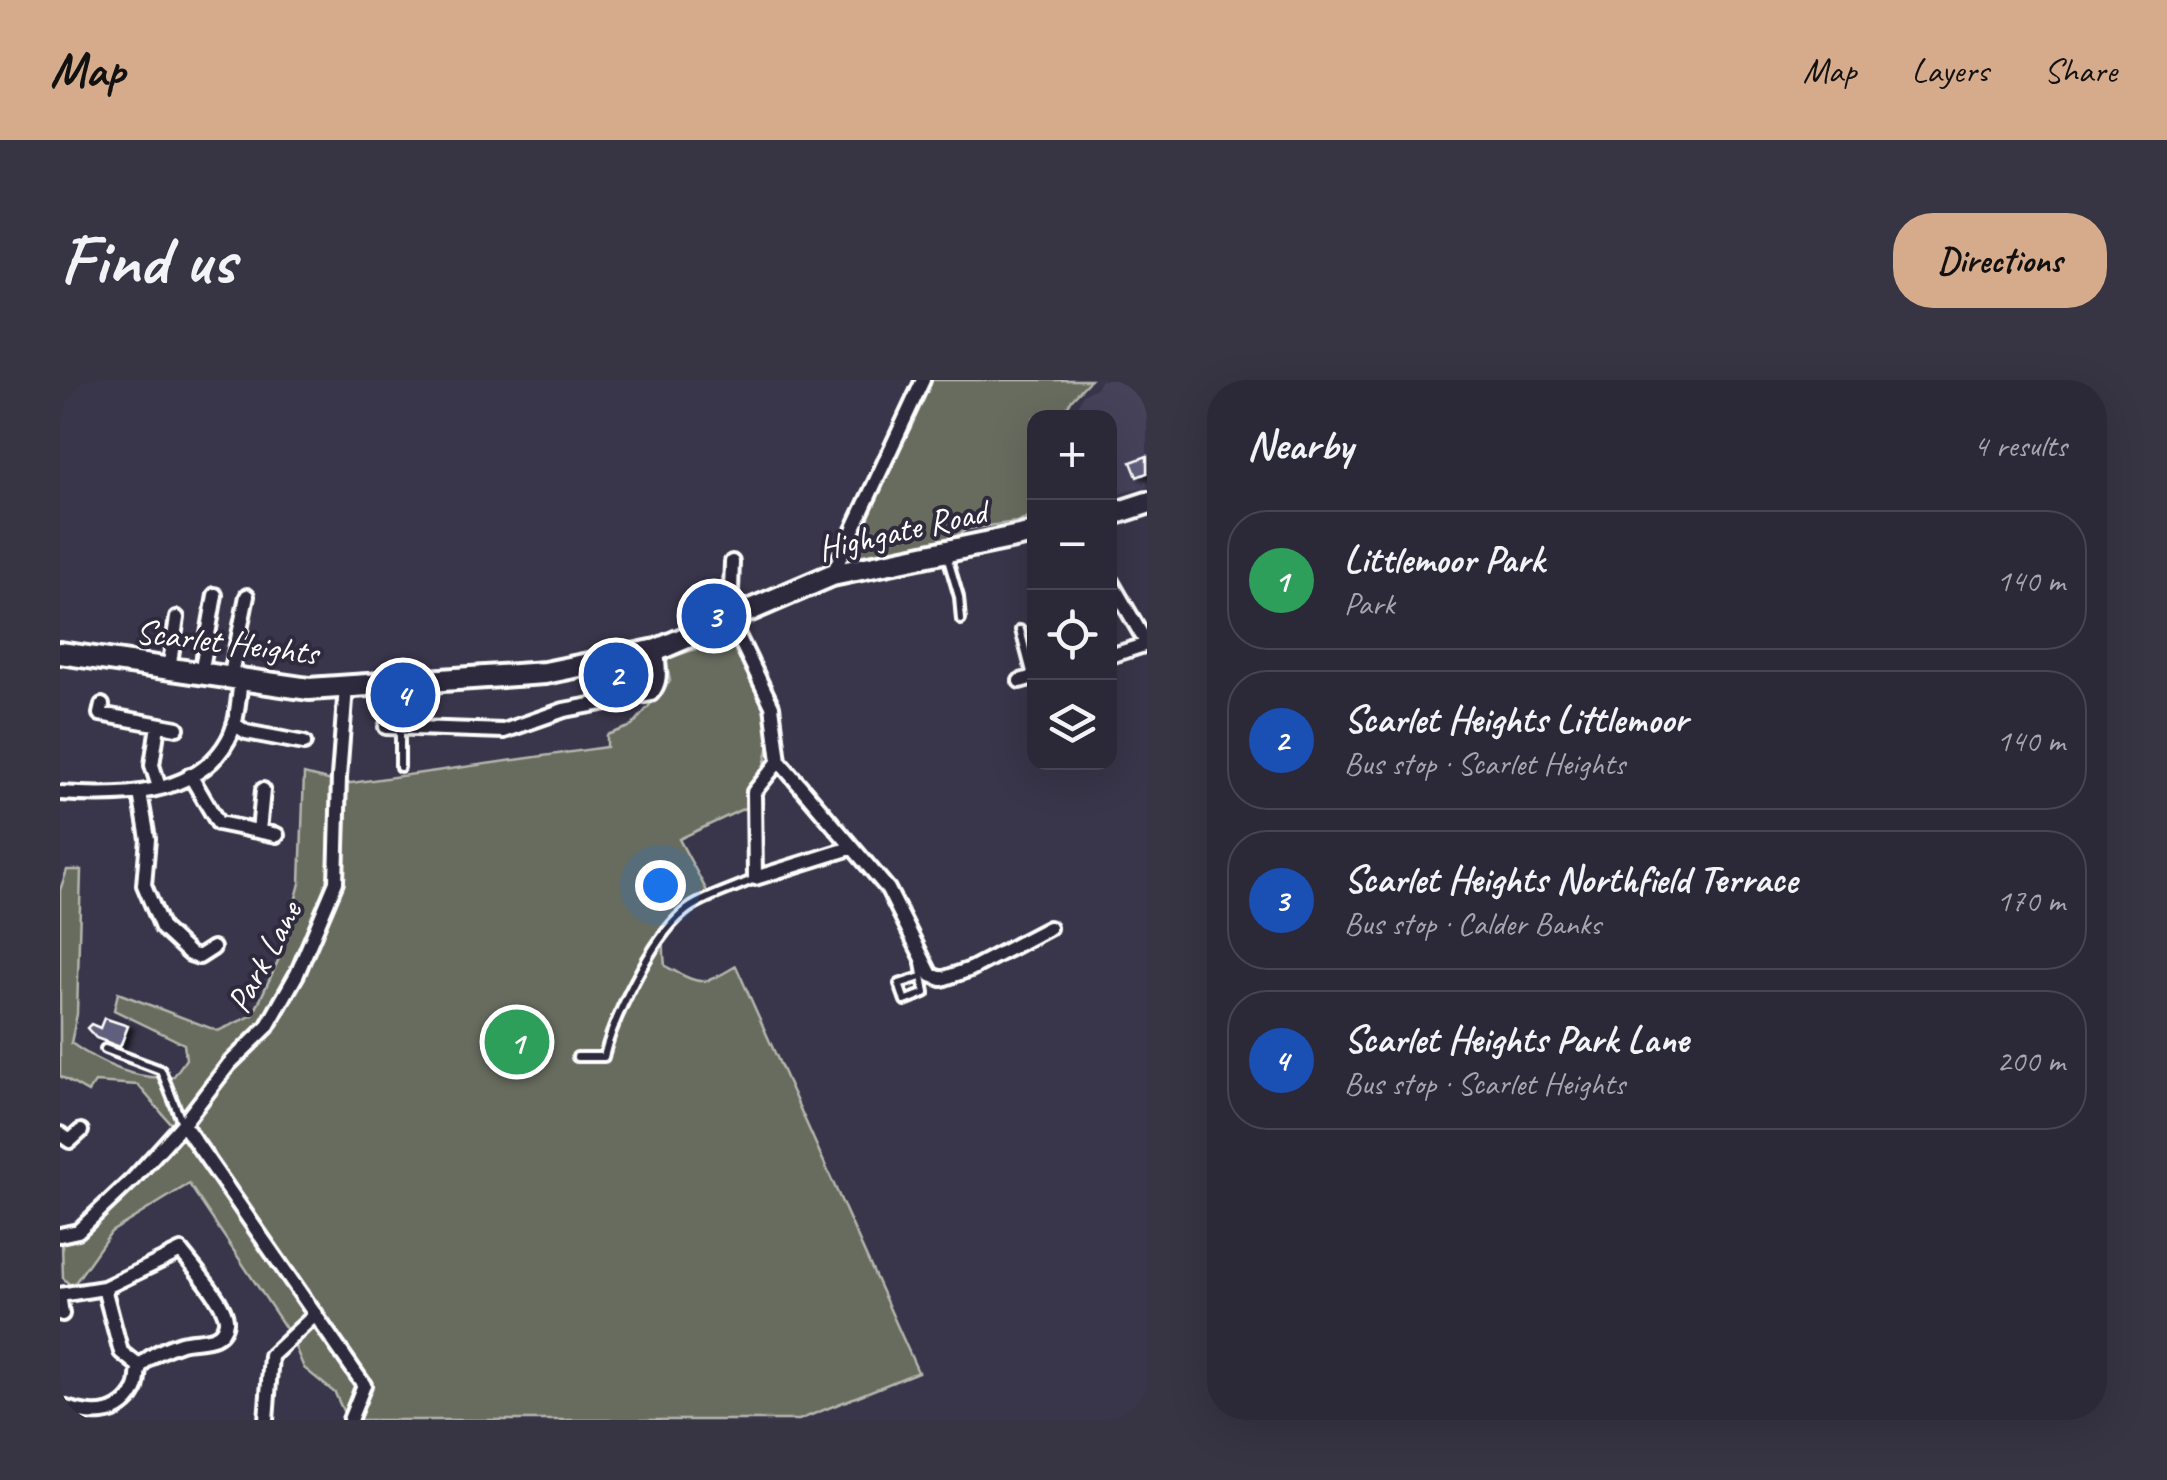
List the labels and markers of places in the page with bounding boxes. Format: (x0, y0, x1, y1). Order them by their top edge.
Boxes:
pin: 3 (682, 578, 746, 654)
pin: 2 (584, 638, 648, 712)
pin: 4 (370, 658, 436, 732)
pin: 1 (484, 1004, 550, 1080)

